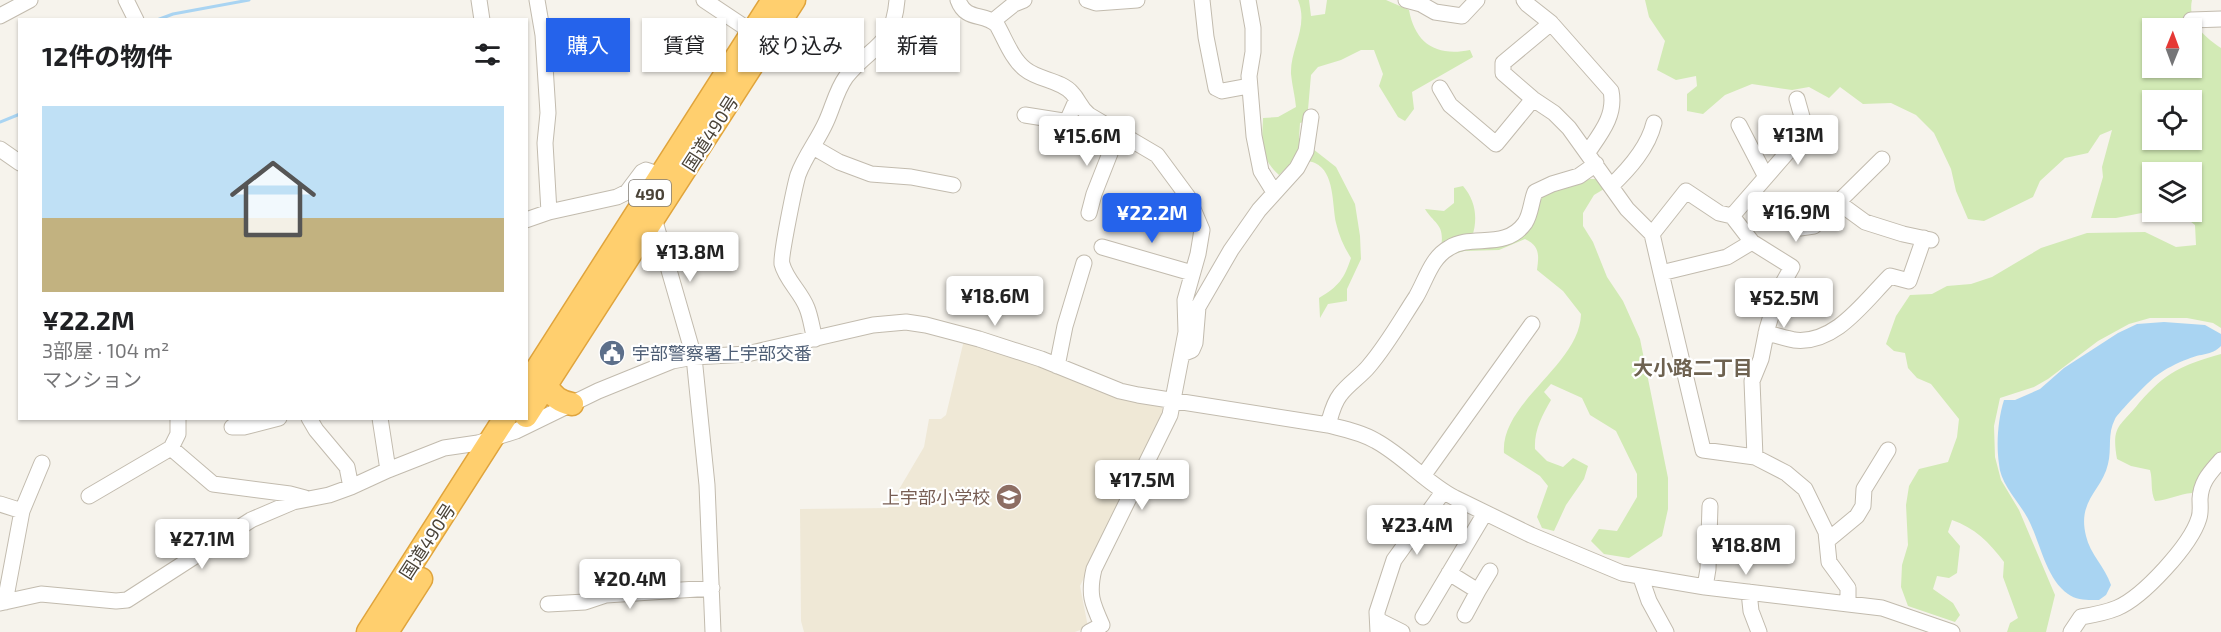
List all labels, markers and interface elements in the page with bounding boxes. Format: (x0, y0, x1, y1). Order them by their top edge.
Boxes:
chip: 購入 (546, 18, 630, 72)
chip: 賃貸 (642, 18, 726, 72)
chip: 絞り込み (738, 18, 864, 72)
chip: 新着 (876, 18, 960, 72)
north arrow (2142, 18, 2202, 78)
map controls (2142, 18, 2202, 222)
icon: filters (471, 38, 504, 71)
text: 12件の物件 (42, 40, 172, 71)
button: locate (2142, 90, 2202, 150)
street label: 国道490号 (677, 91, 743, 175)
pin: ¥13M (1762, 115, 1834, 166)
pin: ¥15.6M (1038, 116, 1136, 167)
text: ¥13M (1772, 122, 1824, 146)
text: ¥15.6M (1053, 123, 1121, 147)
icon: home (219, 145, 327, 253)
button: layers (2142, 162, 2202, 222)
road number: 490 (629, 180, 671, 206)
pin: ¥16.9M (1747, 192, 1845, 243)
pin: ¥22.2M (1103, 193, 1201, 244)
text: ¥16.9M (1762, 199, 1830, 223)
text: ¥22.2M (1116, 200, 1188, 224)
pin: ¥13.8M (641, 232, 739, 283)
text: ¥13.8M (656, 239, 724, 263)
pin: ¥18.6M (946, 276, 1044, 327)
pin: ¥52.5M (1735, 278, 1833, 329)
text: ¥18.6M (960, 283, 1030, 307)
text: ¥52.5M (1749, 285, 1819, 309)
text: ¥22.2M (42, 304, 135, 335)
text: 3部屋 · 104 m² (42, 338, 169, 362)
public building icon: 宇部警察署上宇部交番 (597, 338, 627, 368)
place label: 宇部警察署上宇部交番 (632, 342, 812, 364)
district label: 大小路二丁目 (1633, 355, 1753, 379)
text: マンション (42, 367, 142, 391)
pin: ¥17.5M (1093, 460, 1191, 511)
text: ¥17.5M (1109, 467, 1175, 491)
school or university icon: 上宇部小学校 (994, 482, 1024, 512)
place label: 上宇部小学校 (882, 486, 990, 508)
street label: 国道490号 (394, 499, 460, 583)
pin: ¥23.4M (1368, 505, 1466, 556)
text: ¥23.4M (1381, 512, 1453, 536)
pin: ¥27.1M (153, 519, 251, 570)
pin: ¥18.8M (1697, 525, 1795, 576)
text: ¥27.1M (169, 526, 235, 550)
text: ¥18.8M (1711, 532, 1781, 556)
pin: ¥20.4M (581, 559, 679, 610)
text: ¥20.4M (593, 566, 667, 590)

